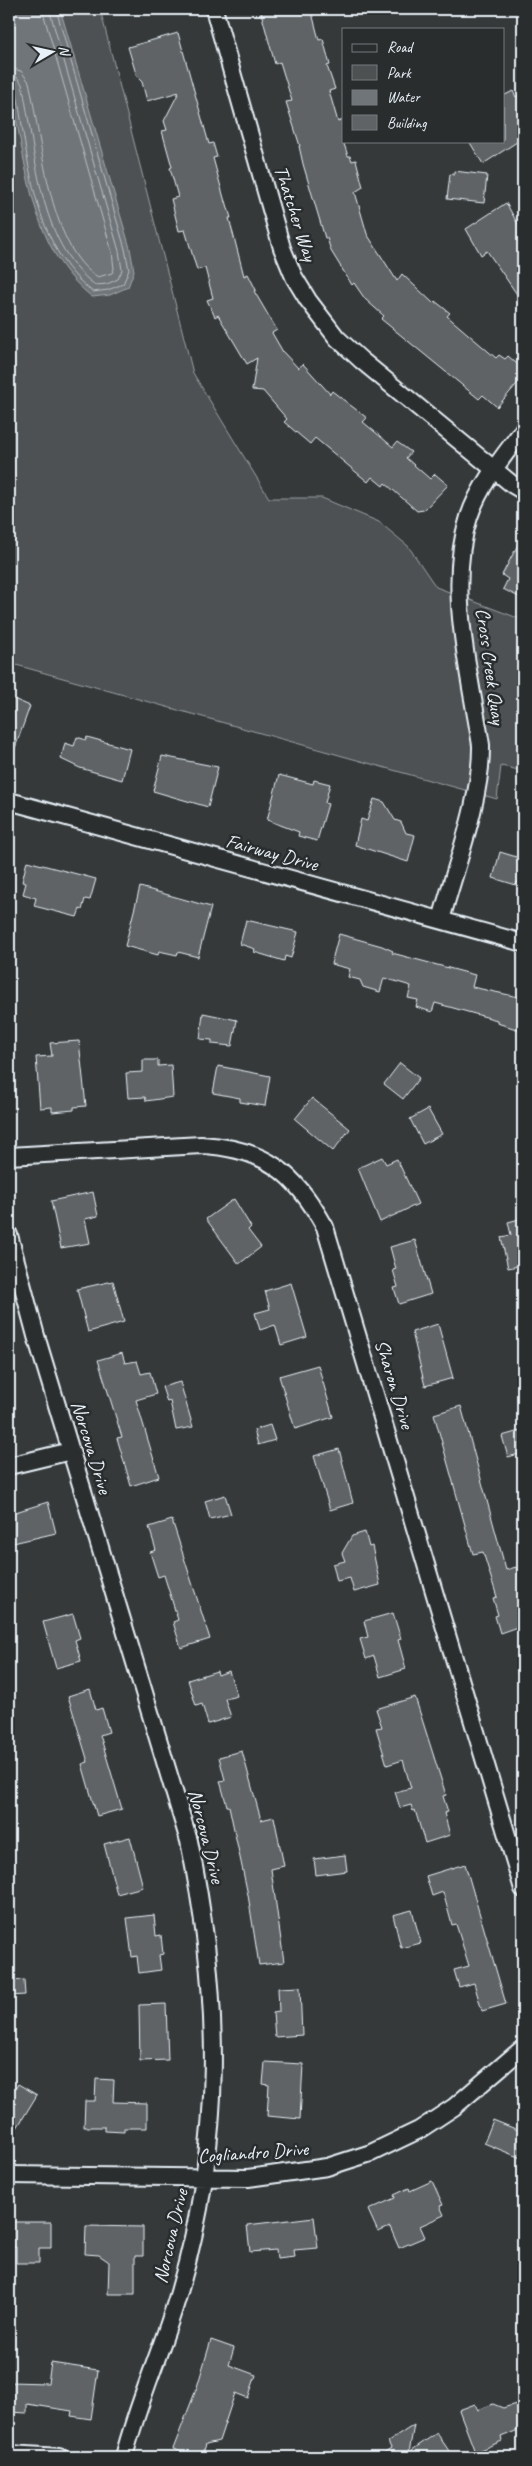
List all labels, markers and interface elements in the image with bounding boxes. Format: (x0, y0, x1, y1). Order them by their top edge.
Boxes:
north arrow (28, 28, 78, 78)
legend (342, 28, 504, 142)
text: Road (387, 38, 414, 57)
text: N (55, 44, 74, 58)
text: Park (387, 64, 412, 83)
text: Water (387, 88, 421, 107)
text: Building (387, 114, 427, 133)
street label: Thatcher Way (268, 162, 323, 266)
street label: Cross Creek Quay (470, 606, 511, 728)
street label: Fairway Drive (223, 828, 322, 877)
street label: Sharon Drive (369, 1336, 420, 1433)
street label: Norcova Drive (66, 1398, 118, 1498)
street label: Norcova Drive (183, 1787, 231, 1887)
street label: Cogliandro Drive (197, 2136, 311, 2169)
street label: Norcova Drive (148, 2185, 194, 2286)

